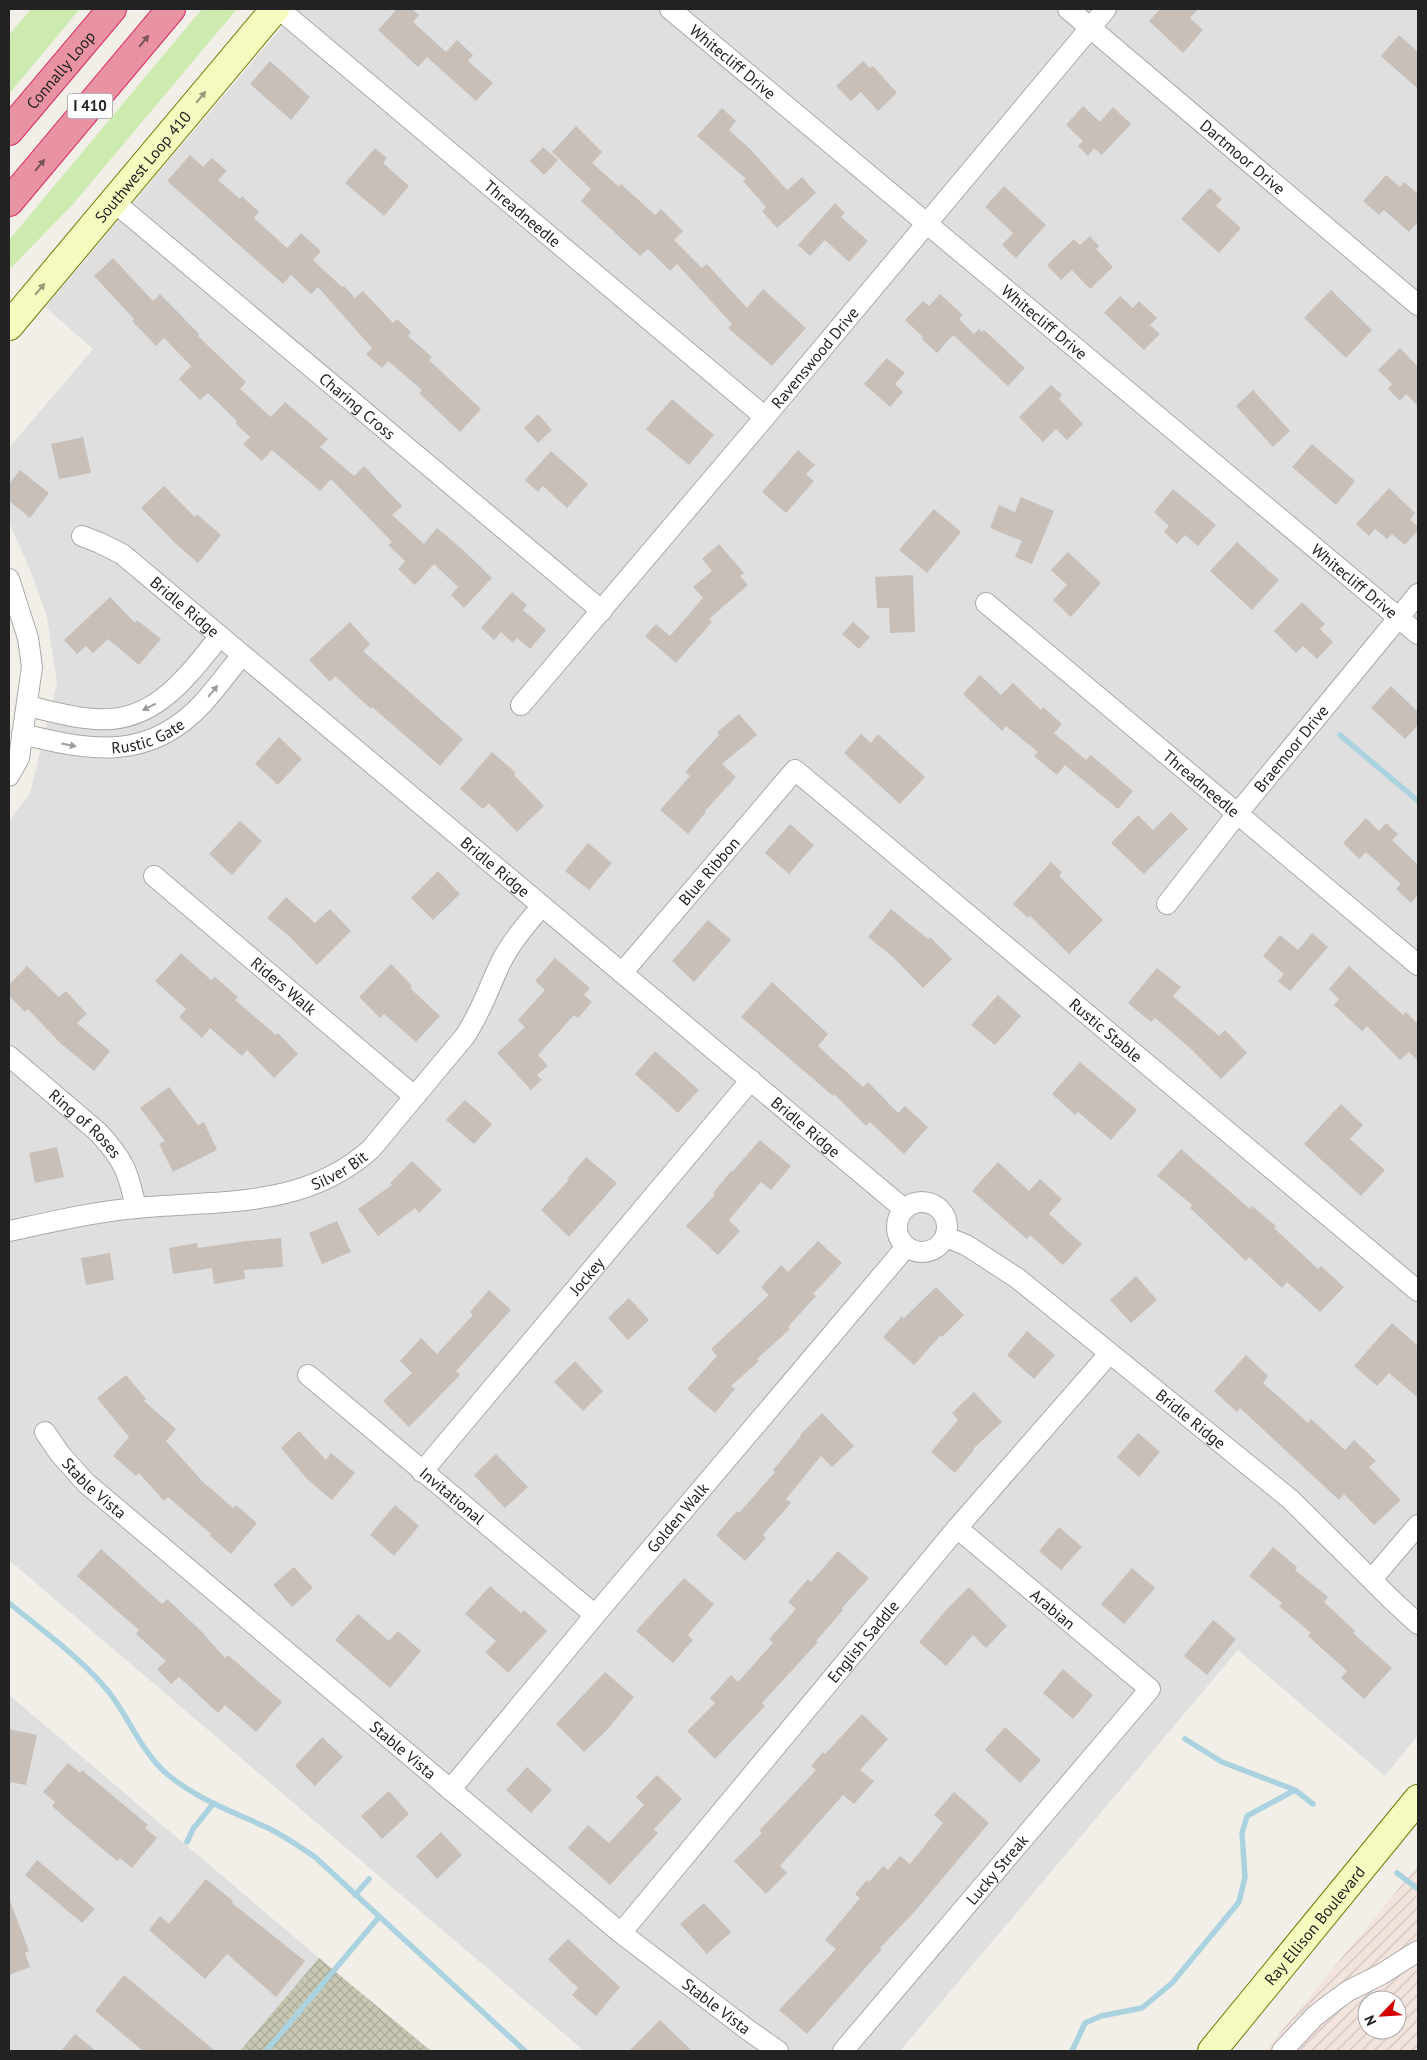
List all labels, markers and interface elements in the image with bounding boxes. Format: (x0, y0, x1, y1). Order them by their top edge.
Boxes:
street label: Whitecliff Drive (686, 20, 780, 103)
street label: Connally Loop (22, 27, 99, 113)
one-way arrow (139, 34, 150, 47)
one-way arrow (195, 91, 206, 104)
road number: I 410 (68, 94, 112, 118)
street label: Southwest Loop 410 (90, 107, 195, 227)
street label: Dartmoor Drive (1196, 115, 1290, 199)
one-way arrow (34, 159, 45, 171)
street label: Threadneedle (480, 176, 565, 251)
street label: Whitecliff Drive (997, 280, 1092, 364)
one-way arrow (34, 283, 46, 295)
street label: Ravenswood Drive (767, 303, 863, 412)
street label: Charing Cross (315, 368, 400, 444)
street label: Whitecliff Drive (1307, 539, 1402, 623)
street label: Bridle Ridge (146, 572, 224, 641)
one-way arrow (208, 685, 219, 698)
street label: Braemoor Drive (1249, 701, 1333, 796)
one-way arrow (142, 703, 156, 711)
street label: Rustic Gate (111, 714, 188, 757)
one-way arrow (62, 741, 78, 749)
street label: Threadneedle (1159, 746, 1244, 821)
street label: Bridle Ridge (457, 832, 534, 901)
street label: Blue Ribbon (674, 833, 744, 909)
street label: Riders Walk (247, 952, 321, 1019)
street label: Rustic Stable (1065, 994, 1146, 1066)
street label: Ring of Roses (45, 1085, 126, 1162)
street label: Bridle Ridge (767, 1092, 845, 1161)
street label: Silver Bit (308, 1146, 372, 1194)
street label: Jockey (564, 1253, 608, 1300)
street label: Bridle Ridge (1152, 1385, 1230, 1453)
street label: Stable Vista (58, 1453, 131, 1523)
street label: Invitational (416, 1463, 489, 1529)
street label: Golden Walk (642, 1478, 713, 1557)
street label: Arabian (1027, 1585, 1079, 1633)
street label: English Saddle (823, 1596, 903, 1687)
street label: Stable Vista (366, 1716, 440, 1783)
street label: Lucky Streak (962, 1830, 1032, 1909)
street label: Ray Ellison Boulevard (1260, 1862, 1369, 1989)
street label: Stable Vista (679, 1974, 755, 2038)
north arrow (1357, 1990, 1407, 2040)
text: N (1360, 2013, 1380, 2028)

